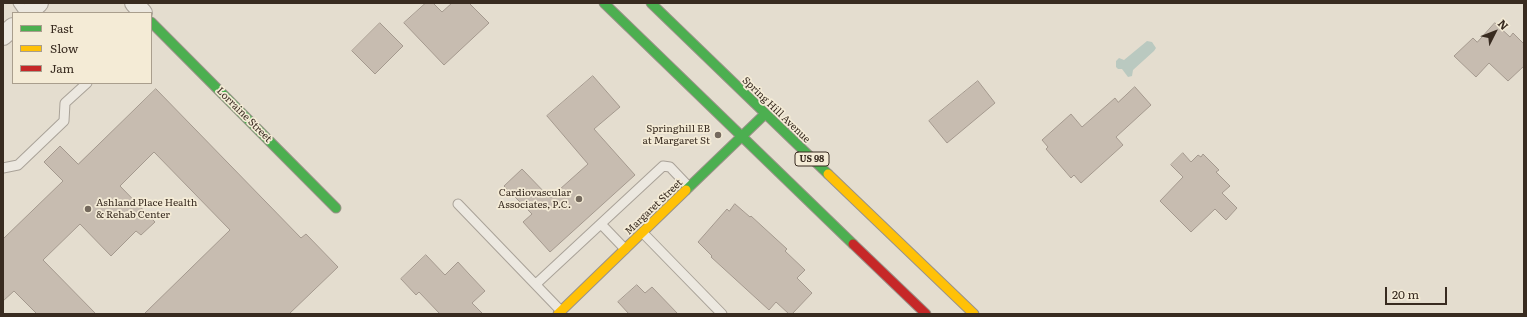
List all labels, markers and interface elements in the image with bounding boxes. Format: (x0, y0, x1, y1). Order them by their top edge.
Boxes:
legend (12, 12, 152, 84)
north arrow (1475, 12, 1515, 52)
text: N (1495, 15, 1513, 33)
text: Fast (50, 19, 73, 37)
text: Slow (50, 39, 78, 57)
text: Jam (50, 59, 74, 77)
street label: Spring Hill Avenue (740, 74, 812, 146)
street label: Lorraine Street (214, 85, 274, 145)
place label: Springhill EB at Margaret St (643, 123, 710, 146)
marker: Springhill EB at Margaret St (713, 130, 723, 140)
road number: US 98 (795, 152, 829, 166)
street label: Margaret Street (623, 177, 685, 237)
place label: Cardiovascular Associates, P.C. (498, 187, 571, 210)
marker: Cardiovascular Associates, P.C. (574, 194, 584, 204)
place label: Ashland Place Health & Rehab Center (96, 197, 197, 220)
marker: Ashland Place Health & Rehab Center (83, 204, 93, 214)
scale bar (1387, 279, 1449, 305)
text: 20 m (1392, 285, 1419, 303)

